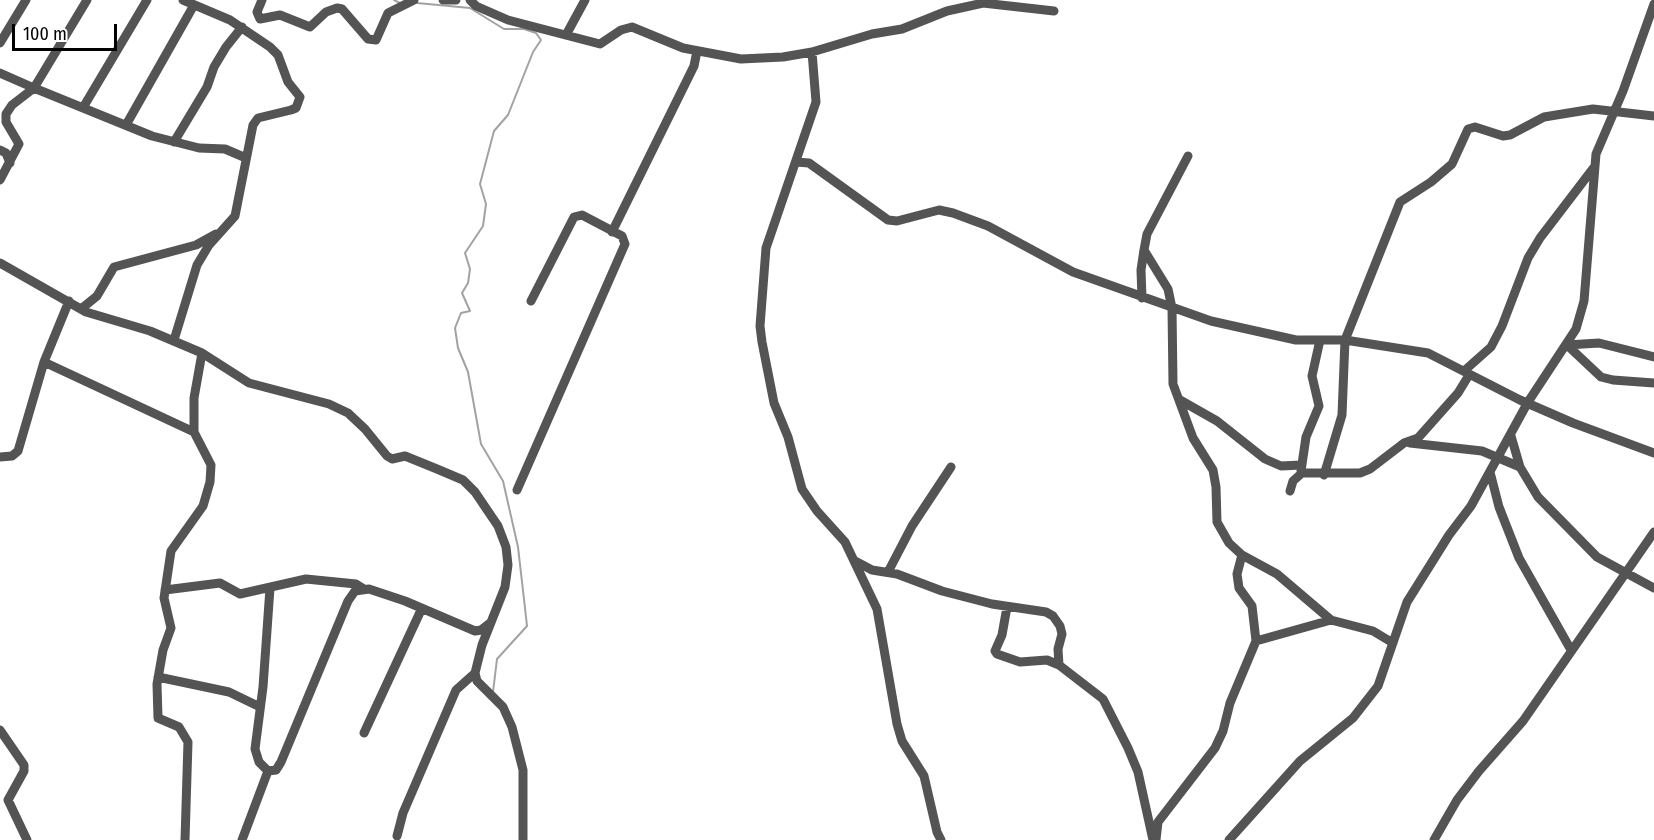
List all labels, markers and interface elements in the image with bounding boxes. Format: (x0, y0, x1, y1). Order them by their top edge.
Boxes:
scale bar (15, 12, 120, 50)
text: 100 m (23, 23, 67, 45)

